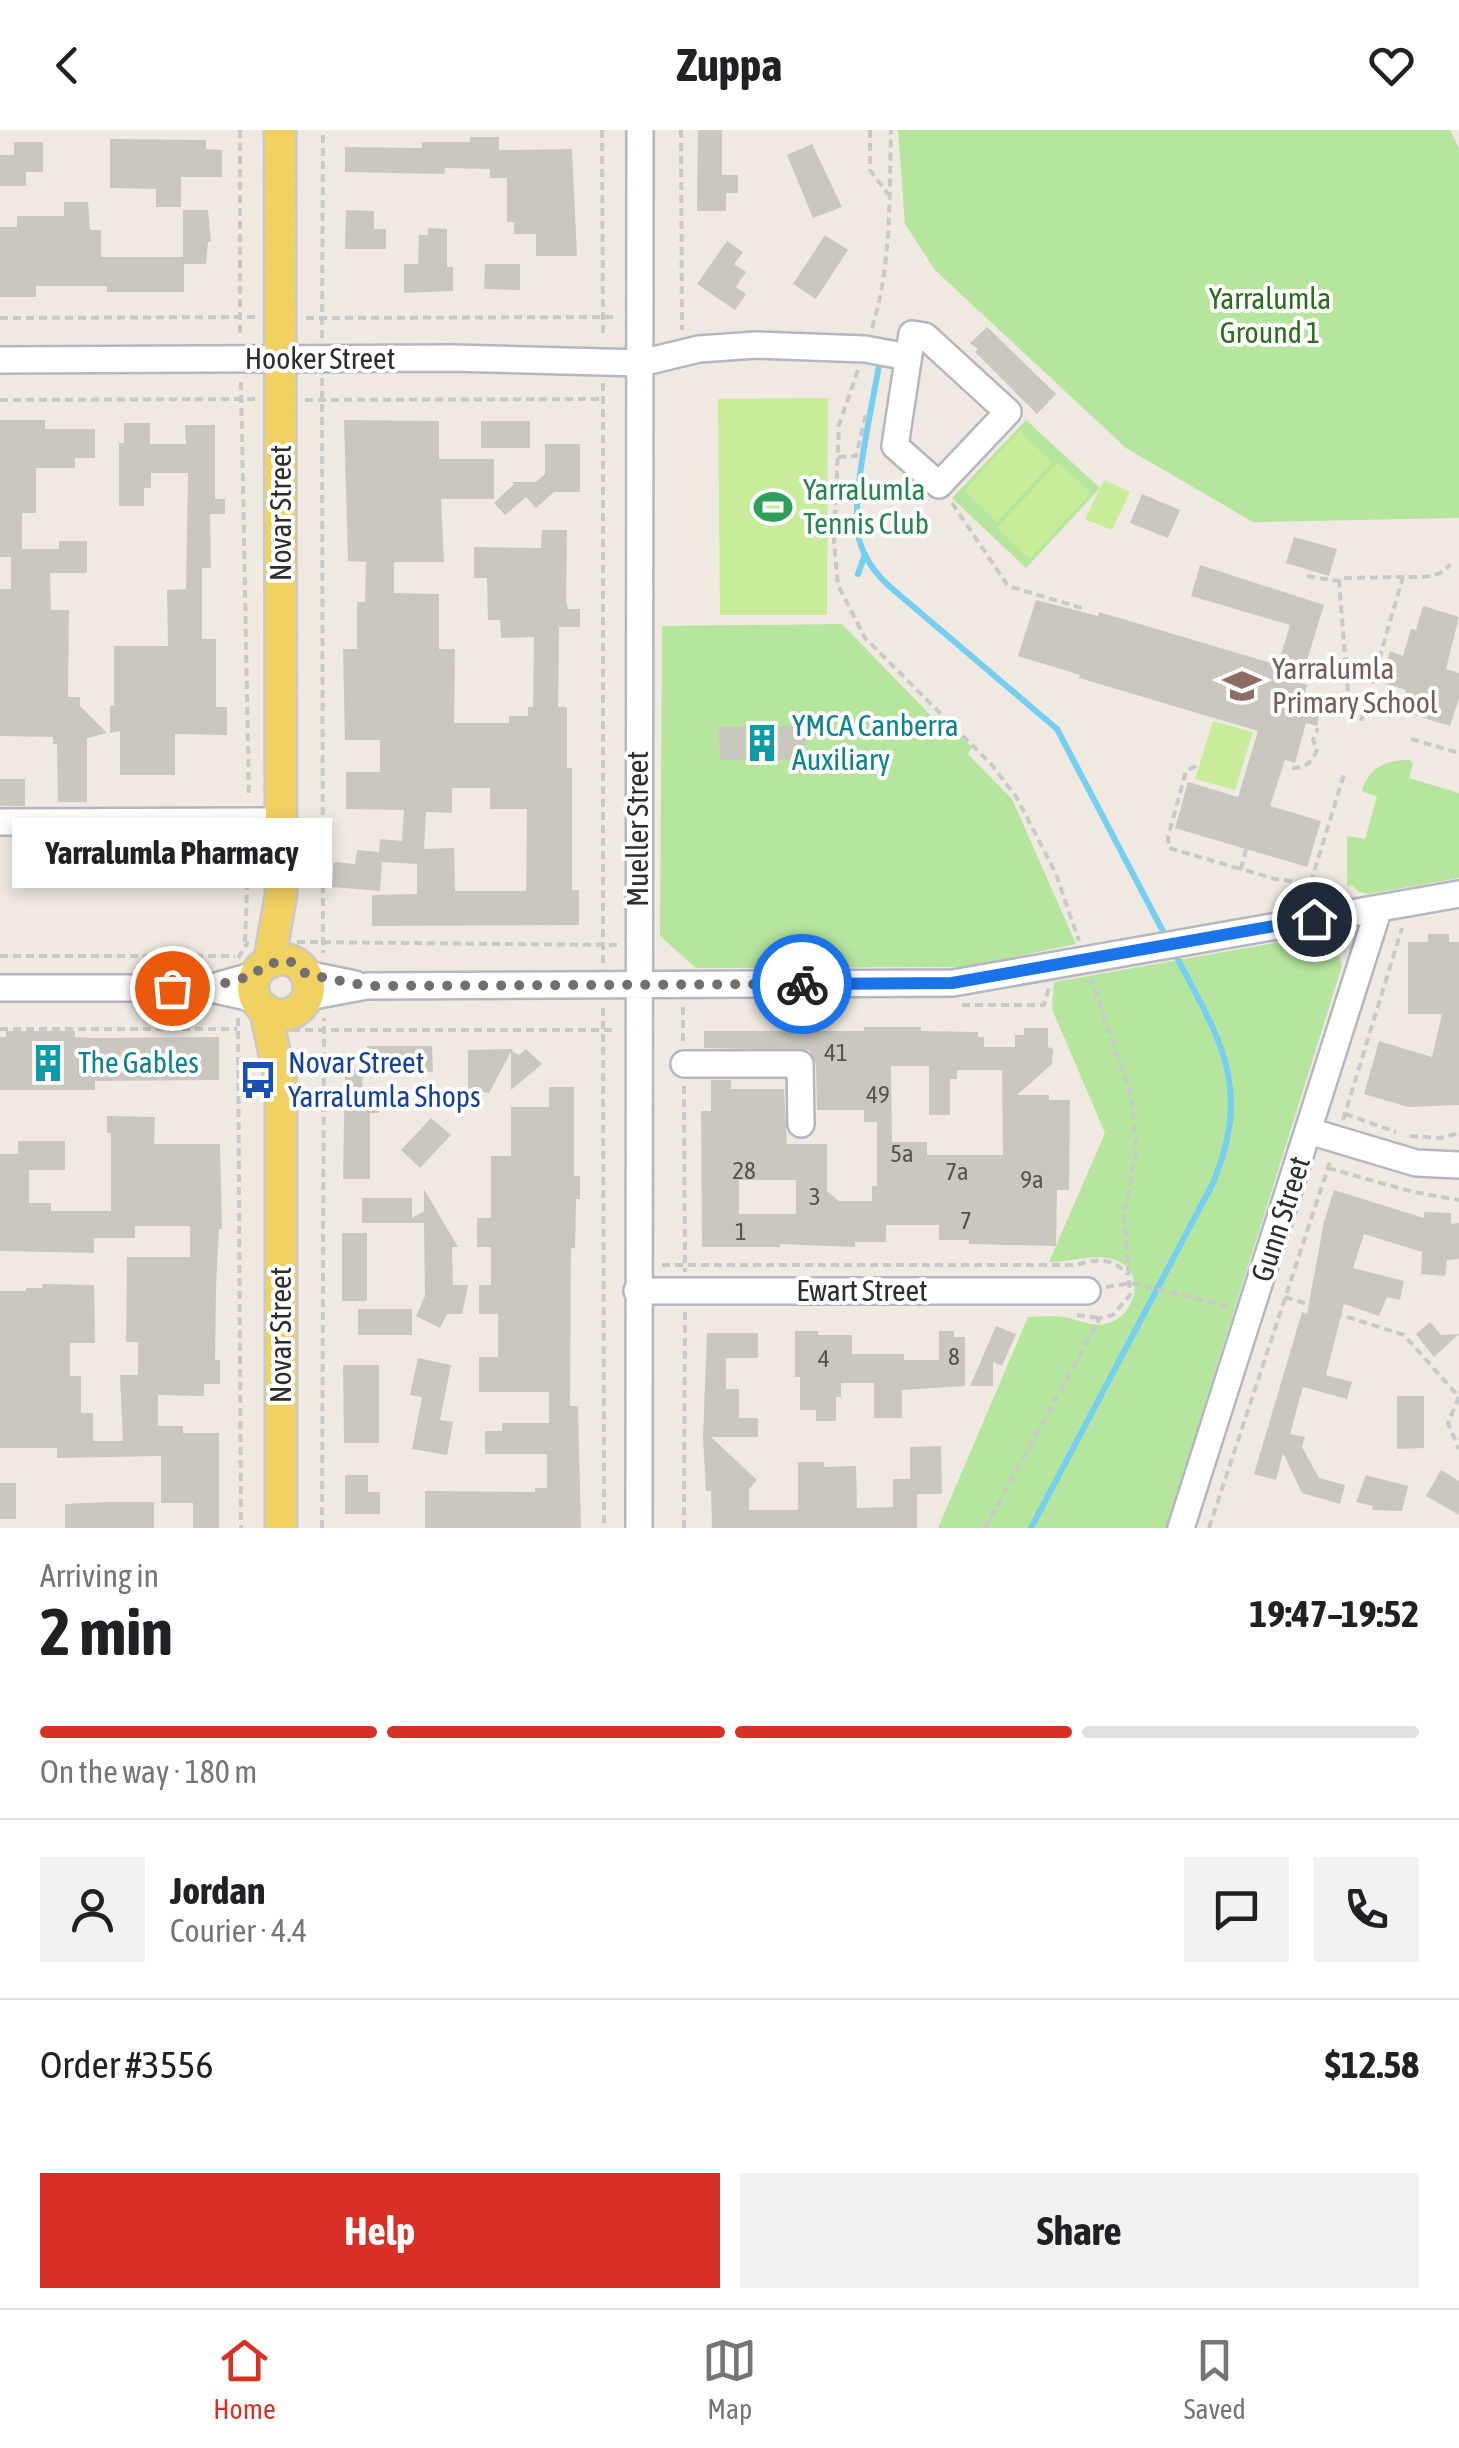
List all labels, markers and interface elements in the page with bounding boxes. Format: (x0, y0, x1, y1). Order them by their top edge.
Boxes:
icon: back (40, 38, 95, 93)
icon: heart (1364, 38, 1419, 93)
text: Zuppa (677, 39, 782, 91)
park label: Yarralumla Ground 1 (1209, 281, 1331, 349)
street label: Hooker Street (245, 341, 395, 375)
street label: Novar Street (263, 445, 297, 581)
place label: Yarralumla Tennis Club (803, 472, 929, 540)
sports icon: Yarralumla Tennis Club (752, 486, 794, 528)
place label: Yarralumla Primary School (1272, 651, 1438, 719)
school or university icon: Yarralumla Primary School (1221, 665, 1263, 707)
place label: YMCA Canberra Auxiliary (792, 708, 959, 776)
building icon: YMCA Canberra Auxiliary (741, 722, 783, 764)
street label: Mueller Street (620, 751, 654, 907)
callout: Yarralumla Pharmacy (12, 818, 332, 888)
text: Yarralumla Pharmacy (45, 834, 299, 871)
pin (1272, 877, 1357, 962)
icon: home (1287, 892, 1342, 947)
courier (752, 934, 852, 1034)
pin (130, 946, 215, 1031)
icon: bike (775, 957, 830, 1012)
icon: bag (145, 961, 200, 1016)
house number: 41 (824, 1038, 848, 1066)
building icon: The Gables (27, 1042, 69, 1084)
place label: The Gables (78, 1045, 199, 1079)
place label: Novar Street Yarralumla Shops (288, 1045, 481, 1113)
bus stop icon: Novar Street Yarralumla Shops (237, 1059, 279, 1101)
house number: 49 (866, 1080, 890, 1108)
house number: 5a (890, 1139, 914, 1167)
street label: Gunn Street (1244, 1152, 1316, 1285)
house number: 28 (732, 1156, 756, 1184)
house number: 7a (945, 1157, 969, 1185)
house number: 9a (1020, 1165, 1044, 1193)
house number: 3 (809, 1182, 821, 1210)
house number: 7 (960, 1206, 972, 1234)
house number: 1 (735, 1217, 747, 1245)
street label: Novar Street (263, 1267, 297, 1403)
street label: Ewart Street (796, 1273, 928, 1307)
house number: 8 (948, 1342, 960, 1370)
house number: 4 (818, 1344, 830, 1372)
text: Arriving in (40, 1557, 159, 1594)
text: 19:47–19:52 (1249, 1592, 1419, 1635)
text: 2 min (40, 1594, 173, 1669)
text: On the way · 180 m (40, 1753, 257, 1790)
button: person (40, 1857, 145, 1962)
button: chat (1184, 1857, 1289, 1962)
button: phone (1314, 1857, 1419, 1962)
text: Jordan (170, 1869, 265, 1912)
text: Courier · 4.4 (170, 1912, 307, 1949)
text: Order #3556 (40, 2043, 213, 2086)
text: $12.58 (1325, 2043, 1419, 2086)
button: Help (40, 2173, 720, 2288)
button: Share (740, 2173, 1419, 2288)
tab: Home (213, 2333, 276, 2425)
tab: Map (702, 2333, 757, 2425)
tab: Saved (1184, 2333, 1246, 2425)

